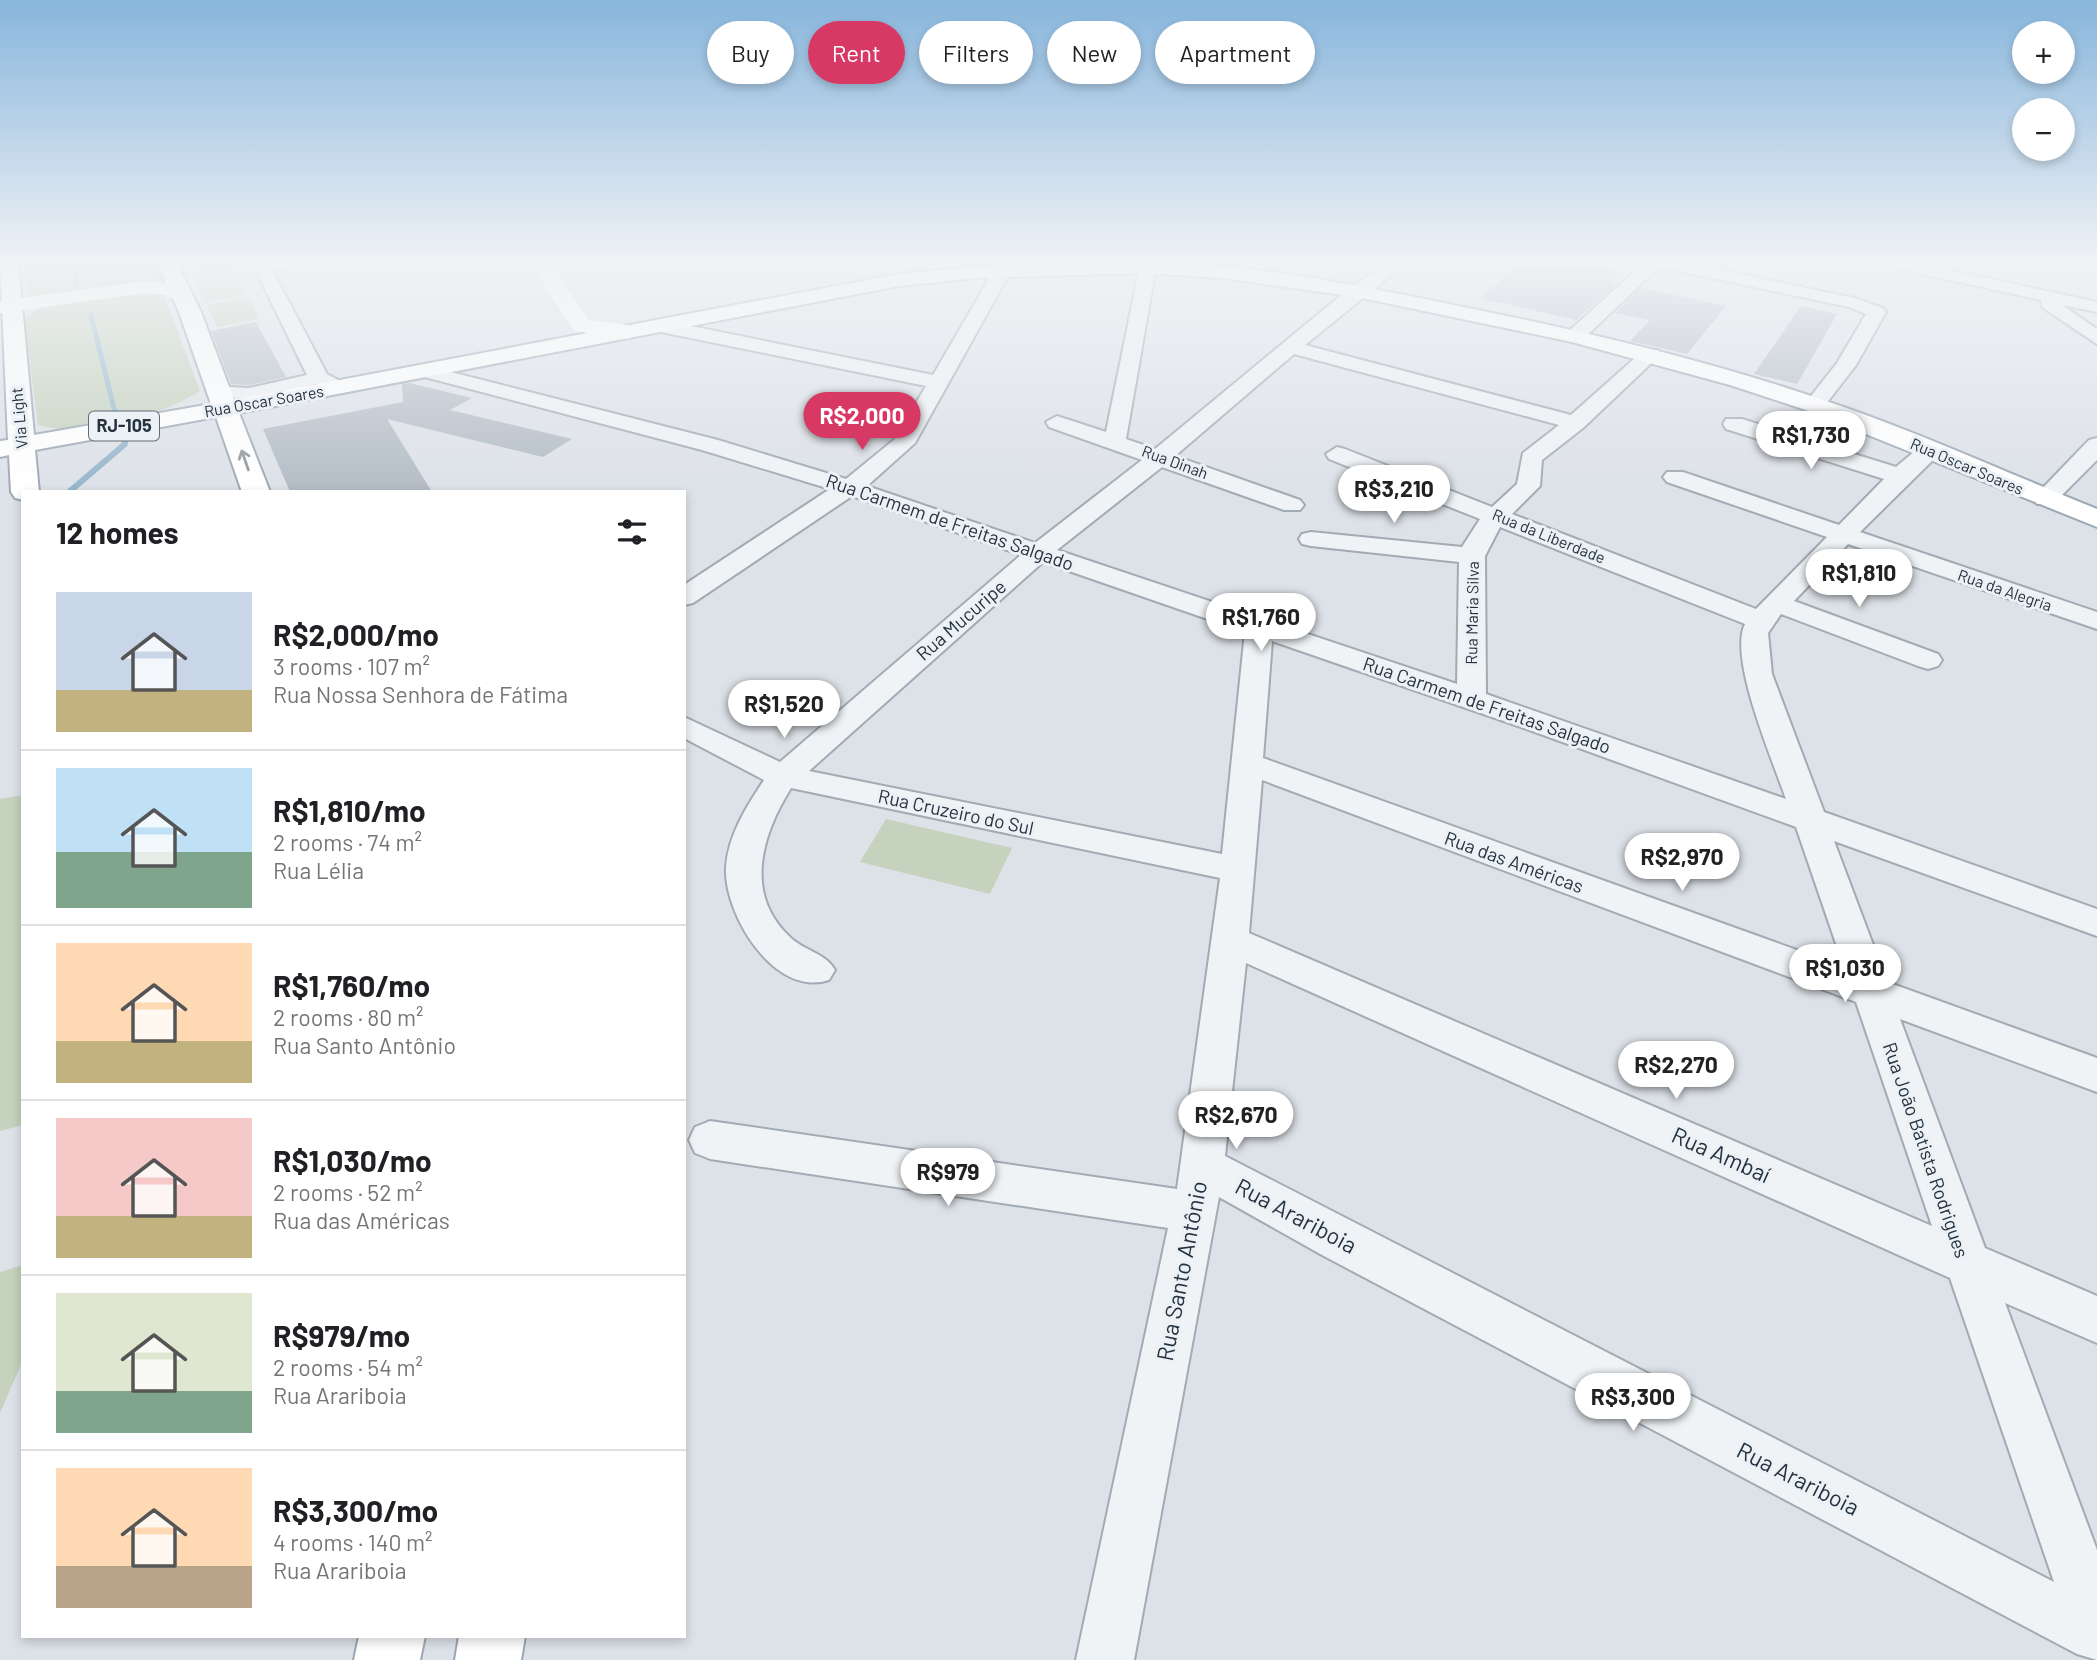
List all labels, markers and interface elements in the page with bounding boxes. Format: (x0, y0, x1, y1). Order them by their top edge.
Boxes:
chip: Buy (707, 21, 794, 84)
chip: Rent (808, 21, 905, 84)
chip: Filters (919, 21, 1033, 84)
chip: New (1047, 21, 1141, 84)
chip: Apartment (1155, 21, 1315, 84)
map controls (2012, 21, 2075, 161)
button: + (2012, 21, 2075, 84)
button: − (2012, 98, 2075, 161)
street label: Rua Oscar Soares (203, 381, 325, 420)
street label: Via Light (6, 387, 31, 449)
pin: R$2,000 (797, 392, 927, 452)
text: R$2,000 (820, 401, 905, 429)
road number: RJ-105 (89, 412, 159, 440)
pin: R$1,730 (1746, 412, 1876, 471)
text: R$1,730 (1772, 420, 1850, 448)
street label: Rua Oscar Soares (1908, 433, 2027, 498)
street label: Rua Dinah (1139, 441, 1211, 482)
one-way arrow (238, 449, 250, 471)
pin: R$3,210 (1329, 466, 1459, 525)
street label: Rua Carmem de Freitas Salgado (823, 468, 1077, 575)
text: R$3,210 (1354, 474, 1434, 502)
street label: Rua da Liberdade (1490, 504, 1608, 567)
icon: filters (613, 513, 651, 551)
text: 12 homes (56, 514, 179, 550)
pin: R$1,810 (1794, 550, 1924, 609)
text: R$1,810 (1822, 558, 1896, 586)
street label: Rua Maria Silva (1461, 561, 1482, 665)
street label: Rua da Alegria (1956, 565, 2055, 615)
street label: Rua Mucuripe (911, 574, 1010, 665)
pin: R$1,760 (1196, 594, 1326, 653)
text: R$1,760 (1222, 602, 1300, 630)
text: R$2,000/mo (273, 616, 439, 652)
icon: home (112, 620, 196, 704)
street label: Rua Carmem de Freitas Salgado (1360, 651, 1614, 758)
text: 3 rooms · 107 m² (273, 652, 430, 680)
text: Rua Nossa Senhora de Fátima (273, 680, 568, 708)
pin: R$1,520 (719, 680, 849, 740)
text: R$1,520 (744, 689, 824, 717)
street label: Rua Cruzeiro do Sul (876, 784, 1036, 839)
text: R$1,810/mo (273, 792, 426, 828)
icon: home (112, 796, 196, 880)
street label: Rua das Américas (1442, 826, 1587, 897)
text: 2 rooms · 74 m² (273, 828, 422, 856)
pin: R$2,970 (1617, 834, 1747, 893)
text: R$2,970 (1641, 842, 1723, 870)
text: Rua Lélia (273, 856, 364, 884)
pin: R$1,030 (1780, 944, 1910, 1004)
text: R$1,030 (1805, 953, 1885, 981)
text: R$1,760/mo (273, 967, 430, 1003)
icon: home (112, 971, 196, 1055)
text: 2 rooms · 80 m² (273, 1003, 423, 1031)
text: Rua Santo Antônio (273, 1031, 456, 1059)
street label: Rua João Batista Rodrigues (1879, 1039, 1974, 1261)
pin: R$2,270 (1611, 1042, 1741, 1101)
text: R$2,270 (1634, 1050, 1718, 1078)
pin: R$2,670 (1171, 1092, 1301, 1151)
text: R$2,670 (1194, 1100, 1278, 1128)
street label: Rua Ambaí (1668, 1120, 1775, 1188)
text: R$1,030/mo (273, 1142, 432, 1178)
icon: home (112, 1146, 196, 1230)
pin: R$979 (899, 1148, 997, 1208)
text: R$979 (916, 1157, 980, 1185)
street label: Rua Arariboia (1231, 1171, 1362, 1259)
text: 2 rooms · 52 m² (273, 1178, 423, 1206)
street label: Rua Santo Antônio (1150, 1178, 1212, 1363)
text: Rua das Américas (273, 1206, 450, 1234)
text: R$979/mo (273, 1317, 410, 1353)
icon: home (112, 1321, 196, 1405)
text: 2 rooms · 54 m² (273, 1353, 423, 1381)
pin: R$3,300 (1568, 1374, 1698, 1433)
text: Rua Arariboia (273, 1381, 407, 1409)
text: R$3,300 (1591, 1382, 1675, 1410)
street label: Rua Arariboia (1733, 1435, 1864, 1521)
text: R$3,300/mo (273, 1492, 438, 1528)
icon: home (112, 1496, 196, 1580)
text: 4 rooms · 140 m² (273, 1528, 433, 1556)
text: Rua Arariboia (273, 1556, 407, 1584)

